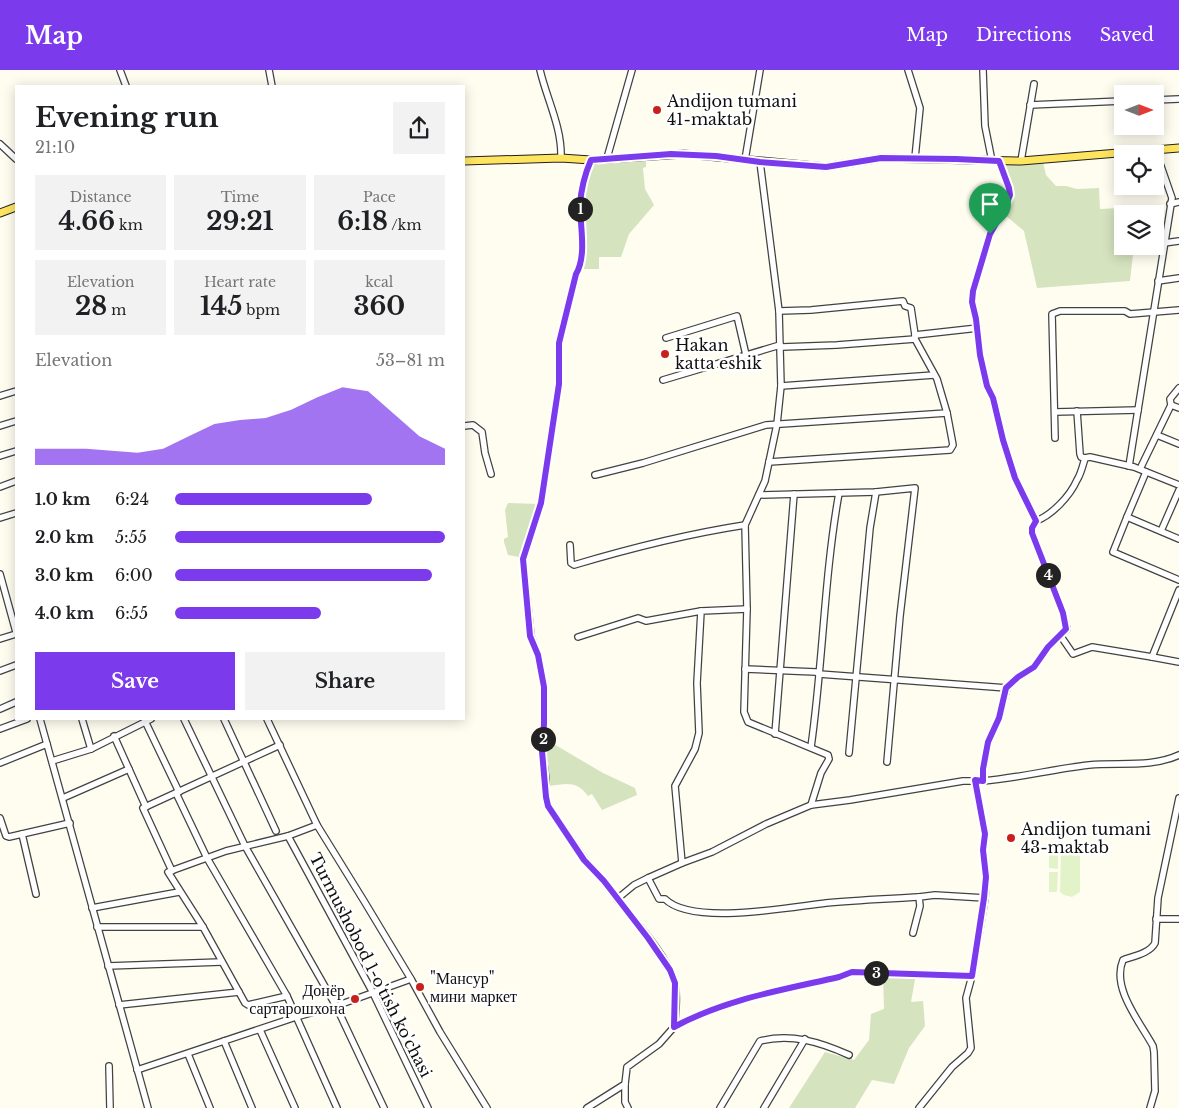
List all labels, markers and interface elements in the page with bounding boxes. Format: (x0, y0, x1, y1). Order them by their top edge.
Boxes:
text: Map (25, 21, 83, 50)
text: Map (906, 24, 948, 46)
text: Directions (976, 24, 1072, 46)
text: Saved (1100, 24, 1154, 46)
north arrow (1114, 85, 1164, 135)
map controls (1114, 85, 1164, 255)
place label: Andijon tumani 41-maktab (666, 91, 797, 129)
text: Evening run (35, 100, 219, 135)
button: share (393, 102, 445, 154)
marker: Andijon tumani 41-maktab (651, 104, 663, 116)
text: 21:10 (35, 137, 75, 157)
button: locate (1114, 145, 1164, 195)
pin (969, 183, 1011, 234)
text: Distance (70, 188, 132, 206)
text: Time (221, 188, 259, 206)
text: Pace (363, 188, 396, 206)
icon: arrive (976, 190, 1004, 218)
pin: 1 (568, 196, 592, 222)
text: 1 (577, 200, 584, 218)
button: layers (1114, 205, 1164, 255)
text: 4.66 (59, 206, 115, 237)
text: 29:21 (206, 206, 274, 237)
text: 6:18 (337, 206, 388, 237)
text: km (115, 216, 143, 234)
text: /km (388, 216, 421, 234)
text: Elevation (67, 273, 134, 291)
text: Heart rate (204, 273, 276, 291)
text: kcal (365, 273, 393, 291)
text: 28 (75, 291, 107, 322)
text: 145 (200, 291, 242, 322)
text: 360 (353, 291, 405, 322)
text: m (107, 301, 126, 319)
text: bpm (242, 301, 280, 319)
place label: Hakan katta eshik (675, 335, 762, 373)
marker: Hakan katta eshik (659, 348, 671, 360)
text: Elevation (35, 350, 112, 370)
text: 53–81 m (376, 350, 445, 370)
text: 1.0 km (35, 489, 90, 509)
text: 6:24 (115, 489, 149, 509)
text: 2.0 km (35, 527, 94, 547)
text: 5:55 (115, 527, 147, 547)
pin: 4 (1036, 562, 1060, 588)
text: 3.0 km (35, 565, 94, 585)
text: 6:00 (115, 565, 153, 585)
text: 4 (1044, 566, 1053, 584)
text: 4.0 km (35, 603, 94, 623)
text: 6:55 (115, 603, 148, 623)
button: Save (35, 652, 235, 710)
button: Share (245, 652, 445, 710)
pin: 2 (530, 726, 556, 752)
text: 2 (539, 730, 548, 748)
place label: Andijon tumani 43-maktab (1020, 819, 1151, 857)
marker: Andijon tumani 43-maktab (1005, 832, 1017, 844)
street label: Turmushobod 1-o'tish ko'chasi (305, 849, 437, 1081)
pin: 3 (864, 960, 888, 986)
text: 3 (872, 964, 881, 982)
place label: "Мансур" мини маркет (430, 968, 517, 1006)
place label: Донёр сартарошхона (249, 980, 345, 1018)
marker: "Мансур" мини маркет (414, 981, 426, 993)
marker: Донёр сартарошхона (349, 993, 361, 1005)

